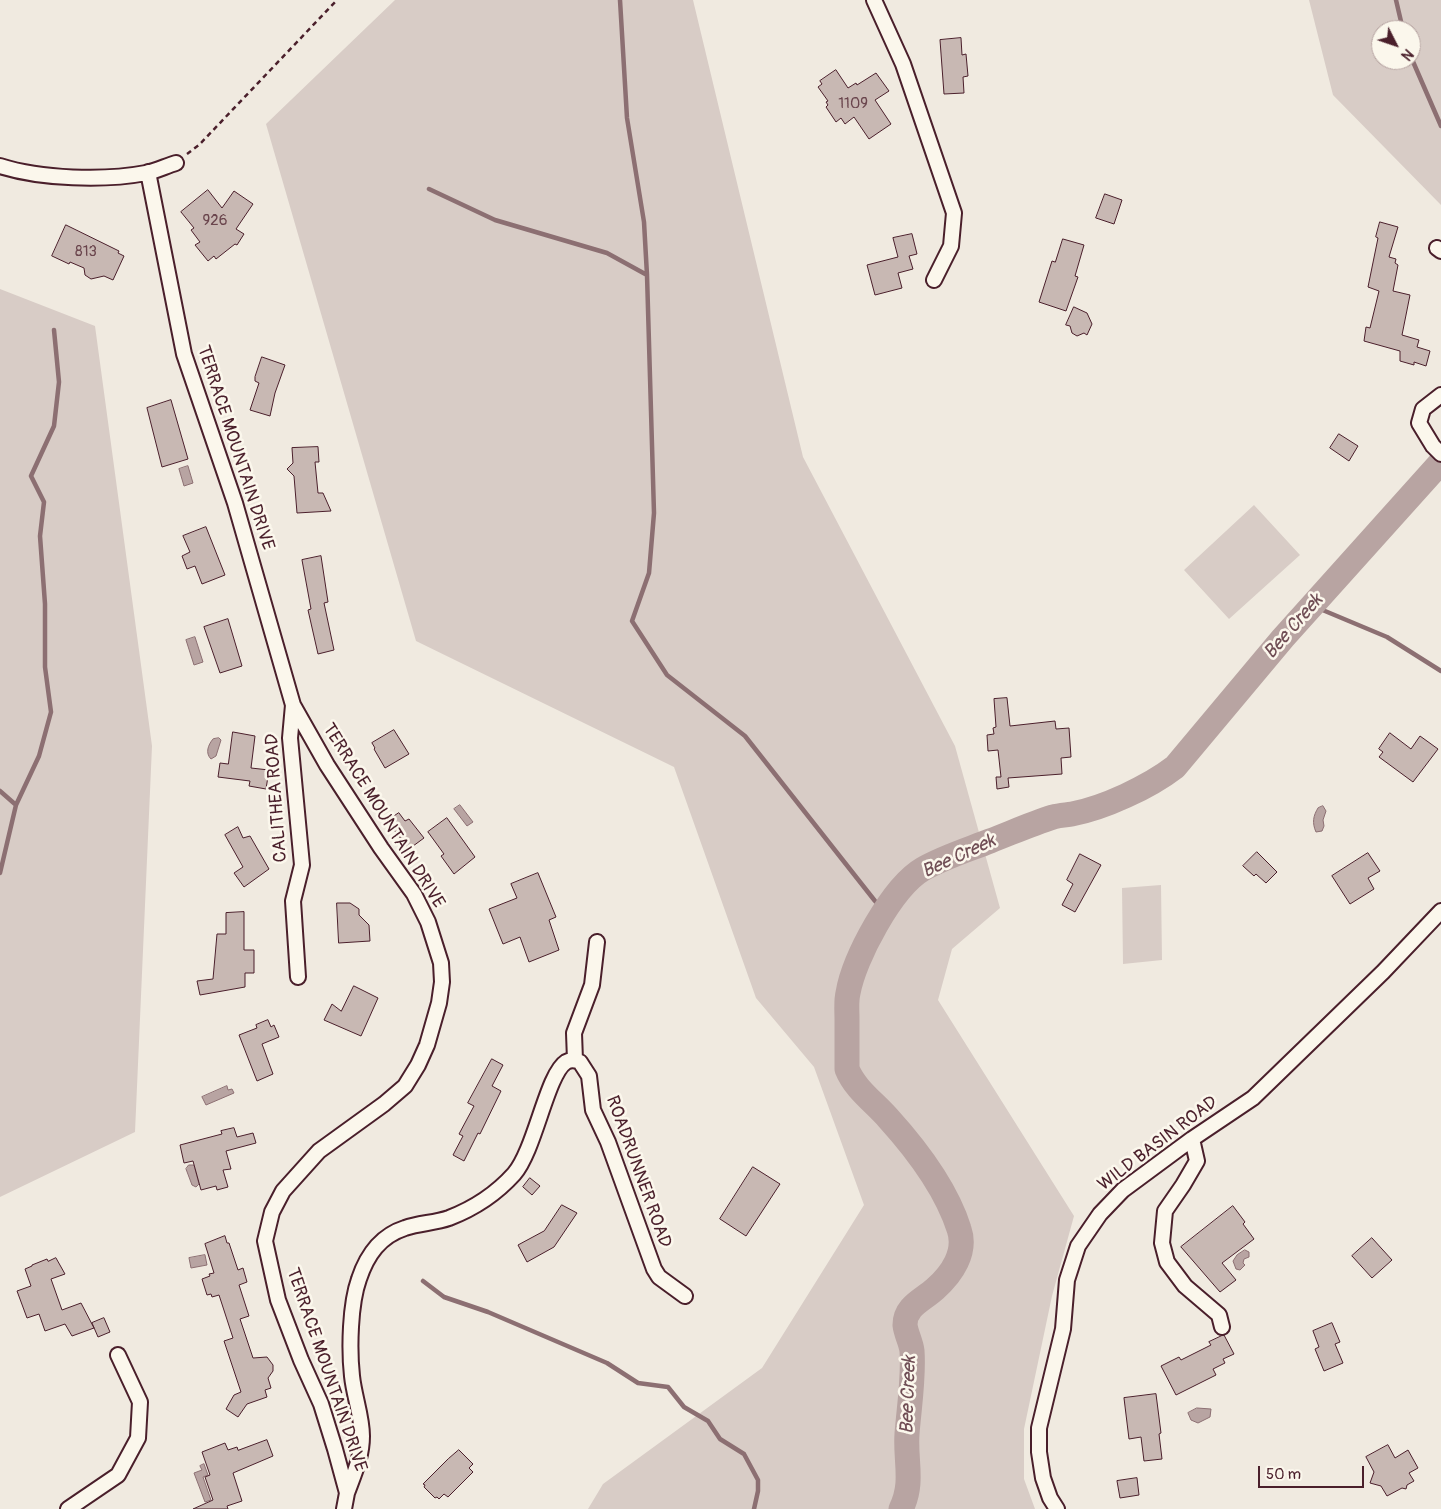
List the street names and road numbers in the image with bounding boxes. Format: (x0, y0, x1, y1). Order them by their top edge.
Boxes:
street label: TERRACE MOUNTAIN DRIVE (192, 343, 278, 553)
street label: TERRACE MOUNTAIN DRIVE (317, 720, 449, 912)
street label: CALITHEA ROAD (262, 733, 292, 863)
street label: WILD BASIN ROAD (1094, 1092, 1222, 1196)
street label: ROADRUNNER ROAD (600, 1093, 676, 1251)
street label: TERRACE MOUNTAIN DRIVE (281, 1265, 371, 1475)

